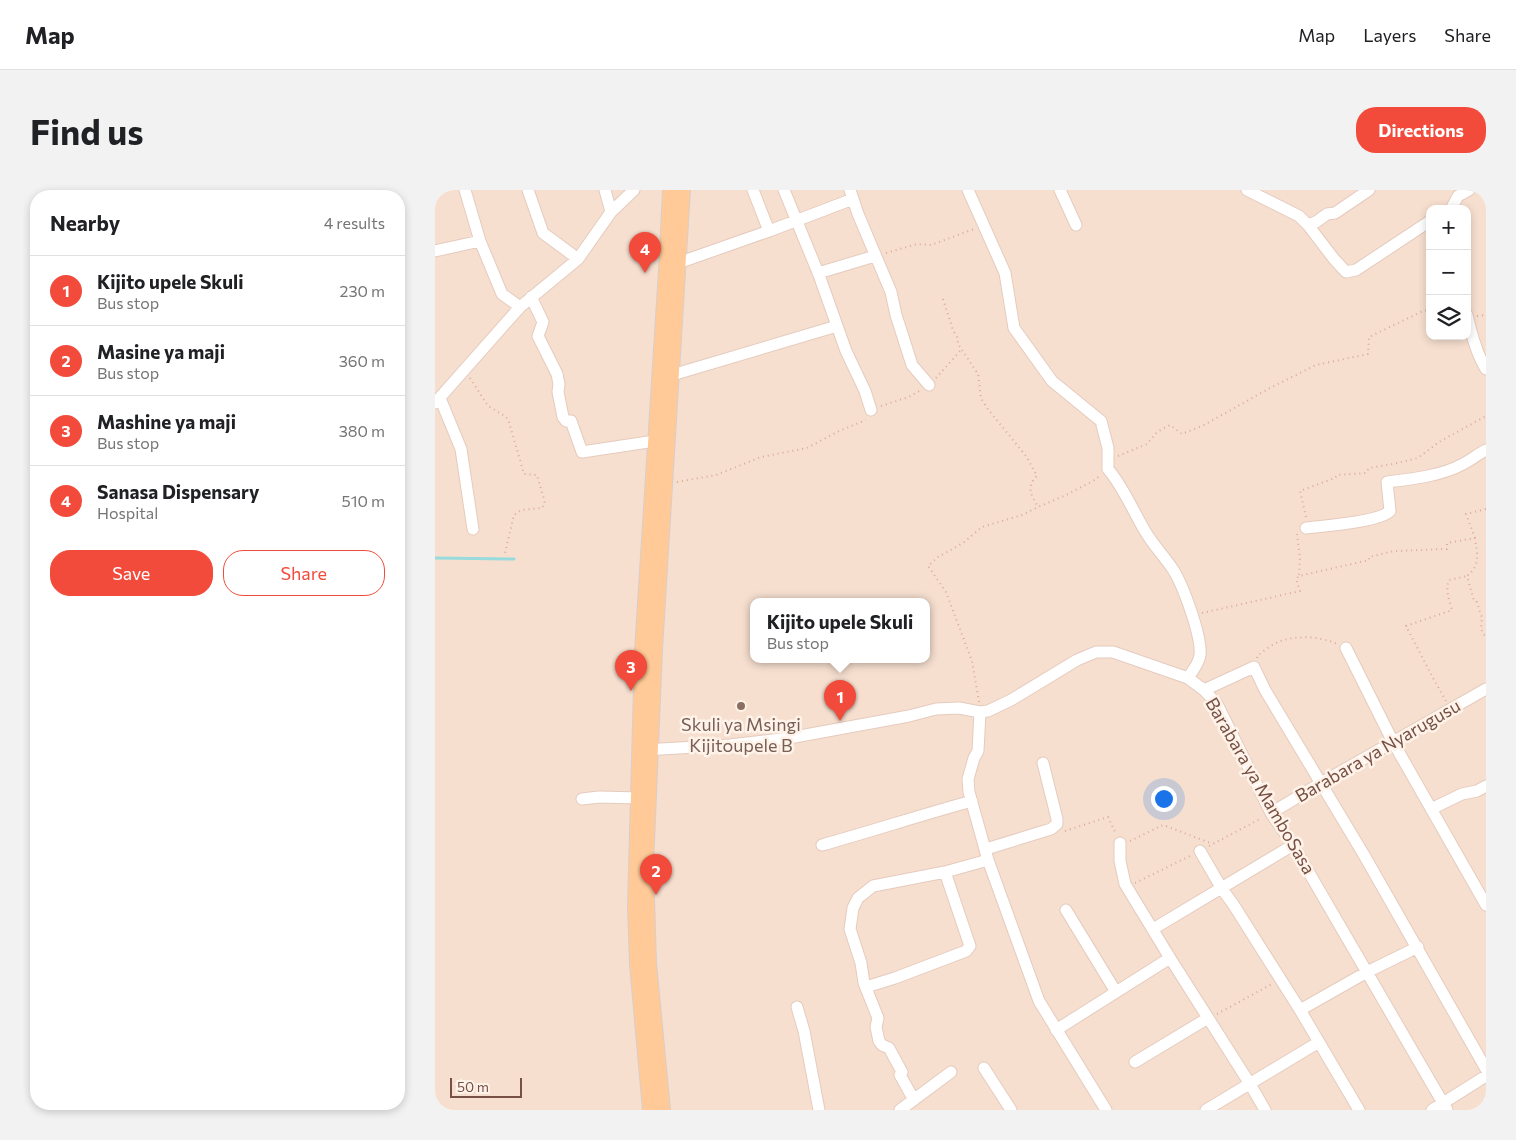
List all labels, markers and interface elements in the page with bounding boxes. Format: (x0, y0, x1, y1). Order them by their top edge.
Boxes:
text: Map (25, 20, 75, 49)
text: Map (1298, 24, 1335, 46)
text: Layers (1363, 24, 1416, 46)
text: Share (1444, 24, 1491, 46)
button: Directions (1356, 107, 1486, 153)
text: Find us (30, 109, 144, 152)
map controls (1426, 205, 1471, 340)
button: + (1426, 205, 1471, 250)
text: Nearby (50, 210, 120, 235)
text: 4 results (324, 213, 385, 232)
pin: 4 (629, 232, 661, 273)
button: − (1426, 250, 1471, 295)
text: Kijito upele Skuli (97, 270, 244, 293)
text: 1 (62, 281, 70, 300)
text: 230 m (340, 281, 385, 300)
text: Bus stop (97, 293, 159, 312)
button: layers (1426, 295, 1471, 340)
text: Masine ya maji (97, 340, 225, 363)
text: 2 (61, 351, 71, 370)
text: 360 m (339, 351, 385, 370)
text: Bus stop (97, 363, 159, 382)
text: Mashine ya maji (97, 410, 236, 433)
text: 3 (61, 421, 71, 440)
text: 380 m (339, 421, 385, 440)
text: Bus stop (97, 433, 159, 452)
text: Sanasa Dispensary (97, 480, 259, 503)
text: 4 (61, 491, 71, 510)
text: 510 m (342, 491, 385, 510)
text: Hospital (97, 503, 158, 522)
button: Save (50, 550, 213, 596)
button: Share (223, 550, 385, 596)
popup (750, 598, 930, 663)
text: Kijito upele Skuli (767, 610, 913, 633)
text: Bus stop (767, 633, 829, 652)
pin: 3 (615, 650, 647, 691)
pin: 1 (824, 680, 856, 721)
street label: Barabara ya MamboSasa (1201, 693, 1321, 878)
street label: Barabara ya Nyarugusu (1291, 694, 1464, 806)
marker: Skuli ya Msingi Kijitoupele B (735, 700, 747, 712)
place label: Skuli ya Msingi Kijitoupele B (681, 713, 801, 756)
your location (1151, 786, 1177, 812)
pin: 2 (640, 854, 672, 895)
scale bar (450, 1075, 523, 1098)
text: 50 m (457, 1078, 489, 1095)

